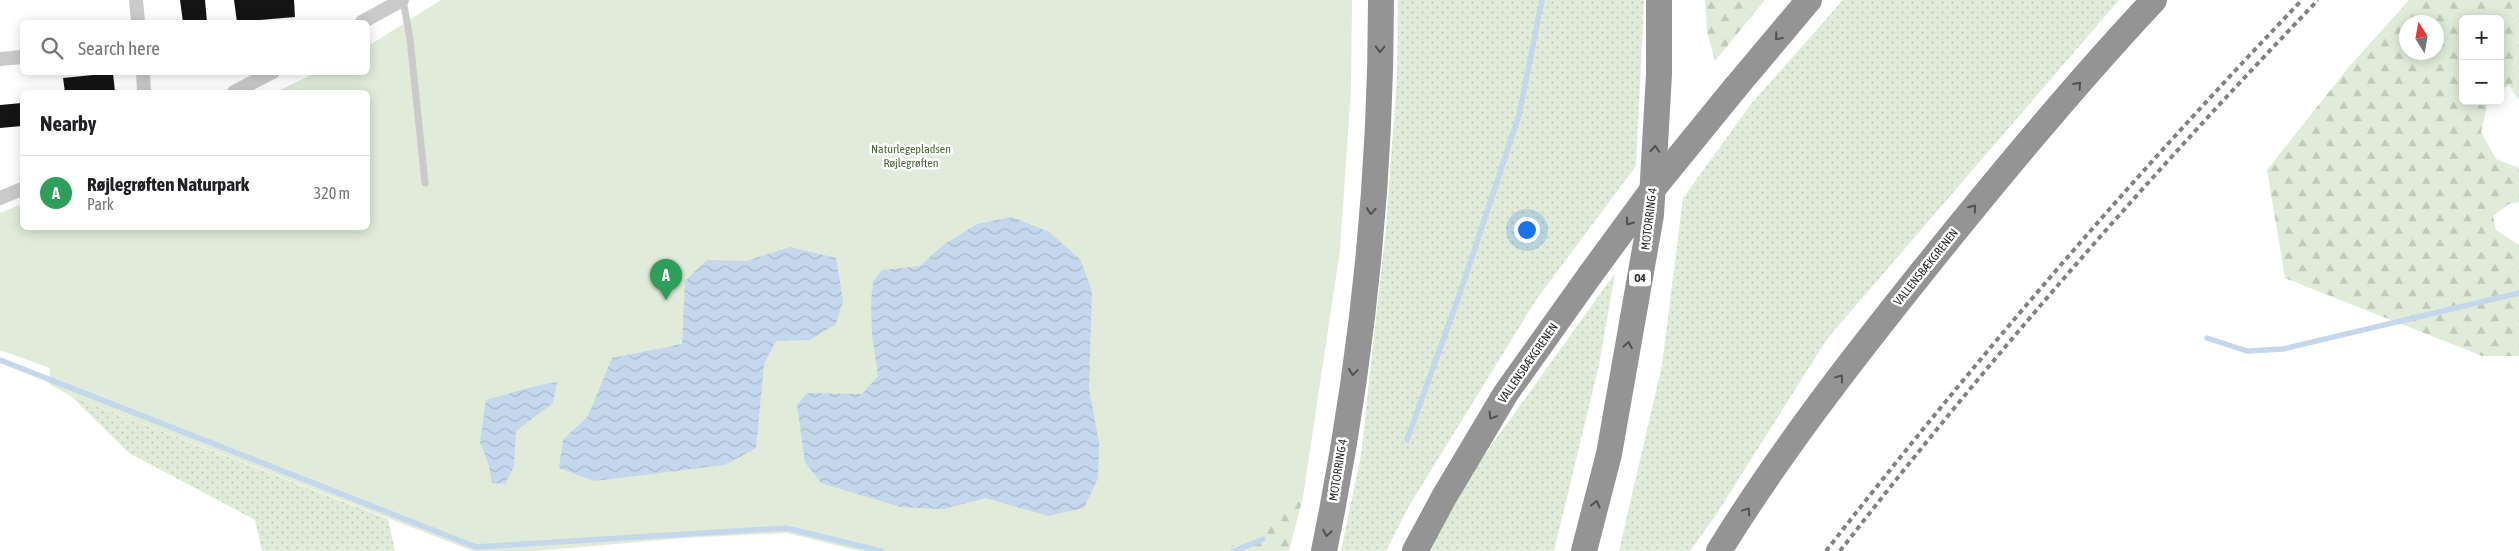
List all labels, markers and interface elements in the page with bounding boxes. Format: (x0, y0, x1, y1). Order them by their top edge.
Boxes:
north arrow (2399, 15, 2444, 60)
map controls (2459, 15, 2504, 105)
button: + (2459, 15, 2504, 60)
search box (20, 20, 370, 75)
one-way arrow (1774, 32, 1783, 41)
icon: search (38, 34, 66, 62)
text: Search here (78, 37, 160, 59)
one-way arrow (1375, 45, 1385, 53)
button: − (2459, 60, 2504, 105)
one-way arrow (2072, 81, 2081, 90)
text: Nearby (40, 111, 96, 135)
park label: Naturlegepladsen Røjlegrøften (871, 142, 951, 170)
one-way arrow (1650, 145, 1661, 153)
text: Røjlegrøften Naturpark (87, 173, 249, 195)
text: A (52, 184, 60, 202)
text: 320 m (314, 184, 350, 202)
street label: MOTORRING 4 (1638, 187, 1660, 251)
text: Park (87, 195, 114, 213)
one-way arrow (1967, 205, 1976, 214)
one-way arrow (1366, 207, 1377, 215)
one-way arrow (1626, 216, 1635, 226)
your location (1514, 217, 1540, 243)
street label: VALLENSBÆKGRENEN (1891, 226, 1961, 308)
pin: A (650, 259, 682, 300)
road number: O4 (1629, 270, 1651, 286)
street label: VALLENSBÆKGRENEN (1495, 320, 1561, 406)
one-way arrow (1623, 340, 1633, 349)
one-way arrow (1348, 369, 1359, 377)
one-way arrow (1835, 375, 1843, 384)
one-way arrow (1489, 410, 1499, 419)
street label: MOTORRING 4 (1326, 438, 1350, 502)
one-way arrow (1590, 499, 1601, 508)
one-way arrow (1741, 507, 1750, 516)
one-way arrow (1323, 528, 1333, 537)

